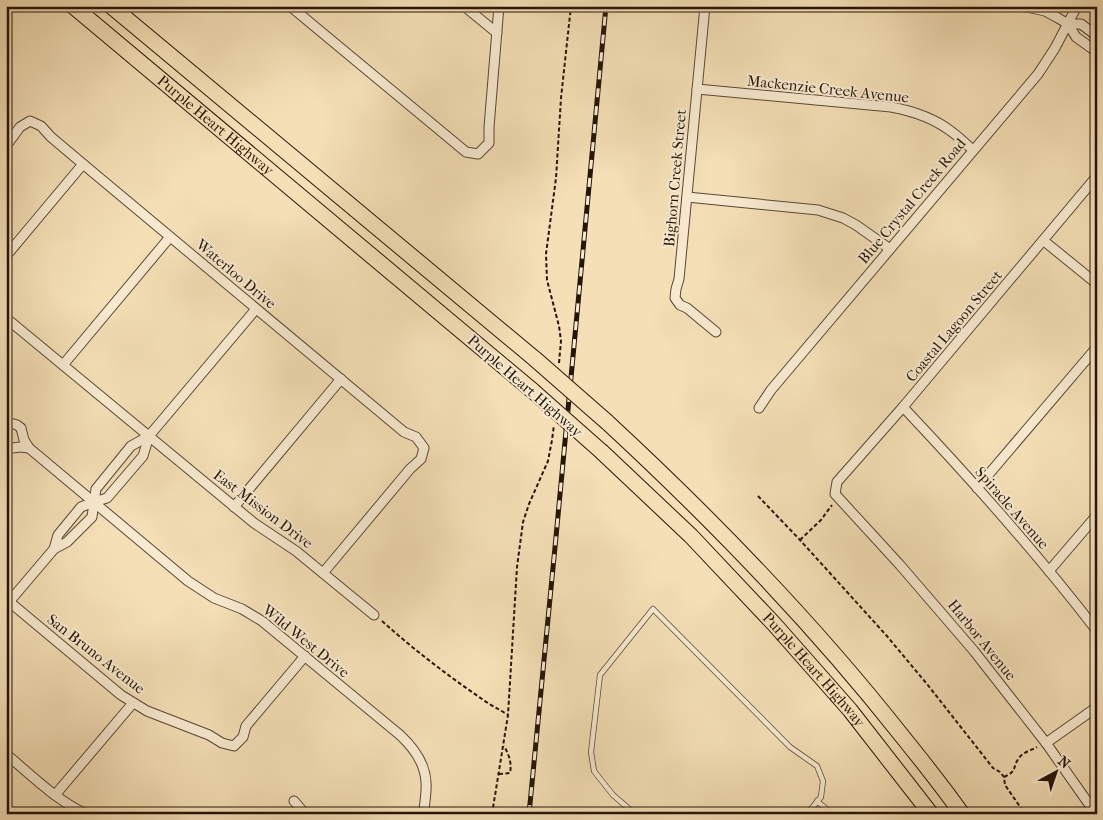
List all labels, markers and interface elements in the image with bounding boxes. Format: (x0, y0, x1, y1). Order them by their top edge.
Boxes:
street label: Purple Heart Highway (154, 72, 278, 180)
street label: Mackenzie Creek Avenue (746, 72, 911, 107)
street label: Bighorn Creek Street (660, 108, 690, 247)
street label: Blue Crystal Creek Road (854, 134, 970, 267)
street label: Waterloo Drive (192, 235, 280, 313)
street label: Coastal Lagoon Street (902, 266, 1006, 386)
street label: Purple Heart Highway (464, 331, 587, 441)
street label: Spiracle Avenue (971, 463, 1053, 553)
street label: East Mission Drive (210, 466, 317, 553)
street label: Harbor Avenue (944, 596, 1020, 684)
street label: Wild West Drive (258, 600, 353, 682)
street label: Purple Heart Highway (759, 609, 869, 731)
street label: San Bruno Avenue (44, 610, 149, 698)
north arrow (1030, 748, 1080, 798)
text: N (1055, 752, 1074, 773)

